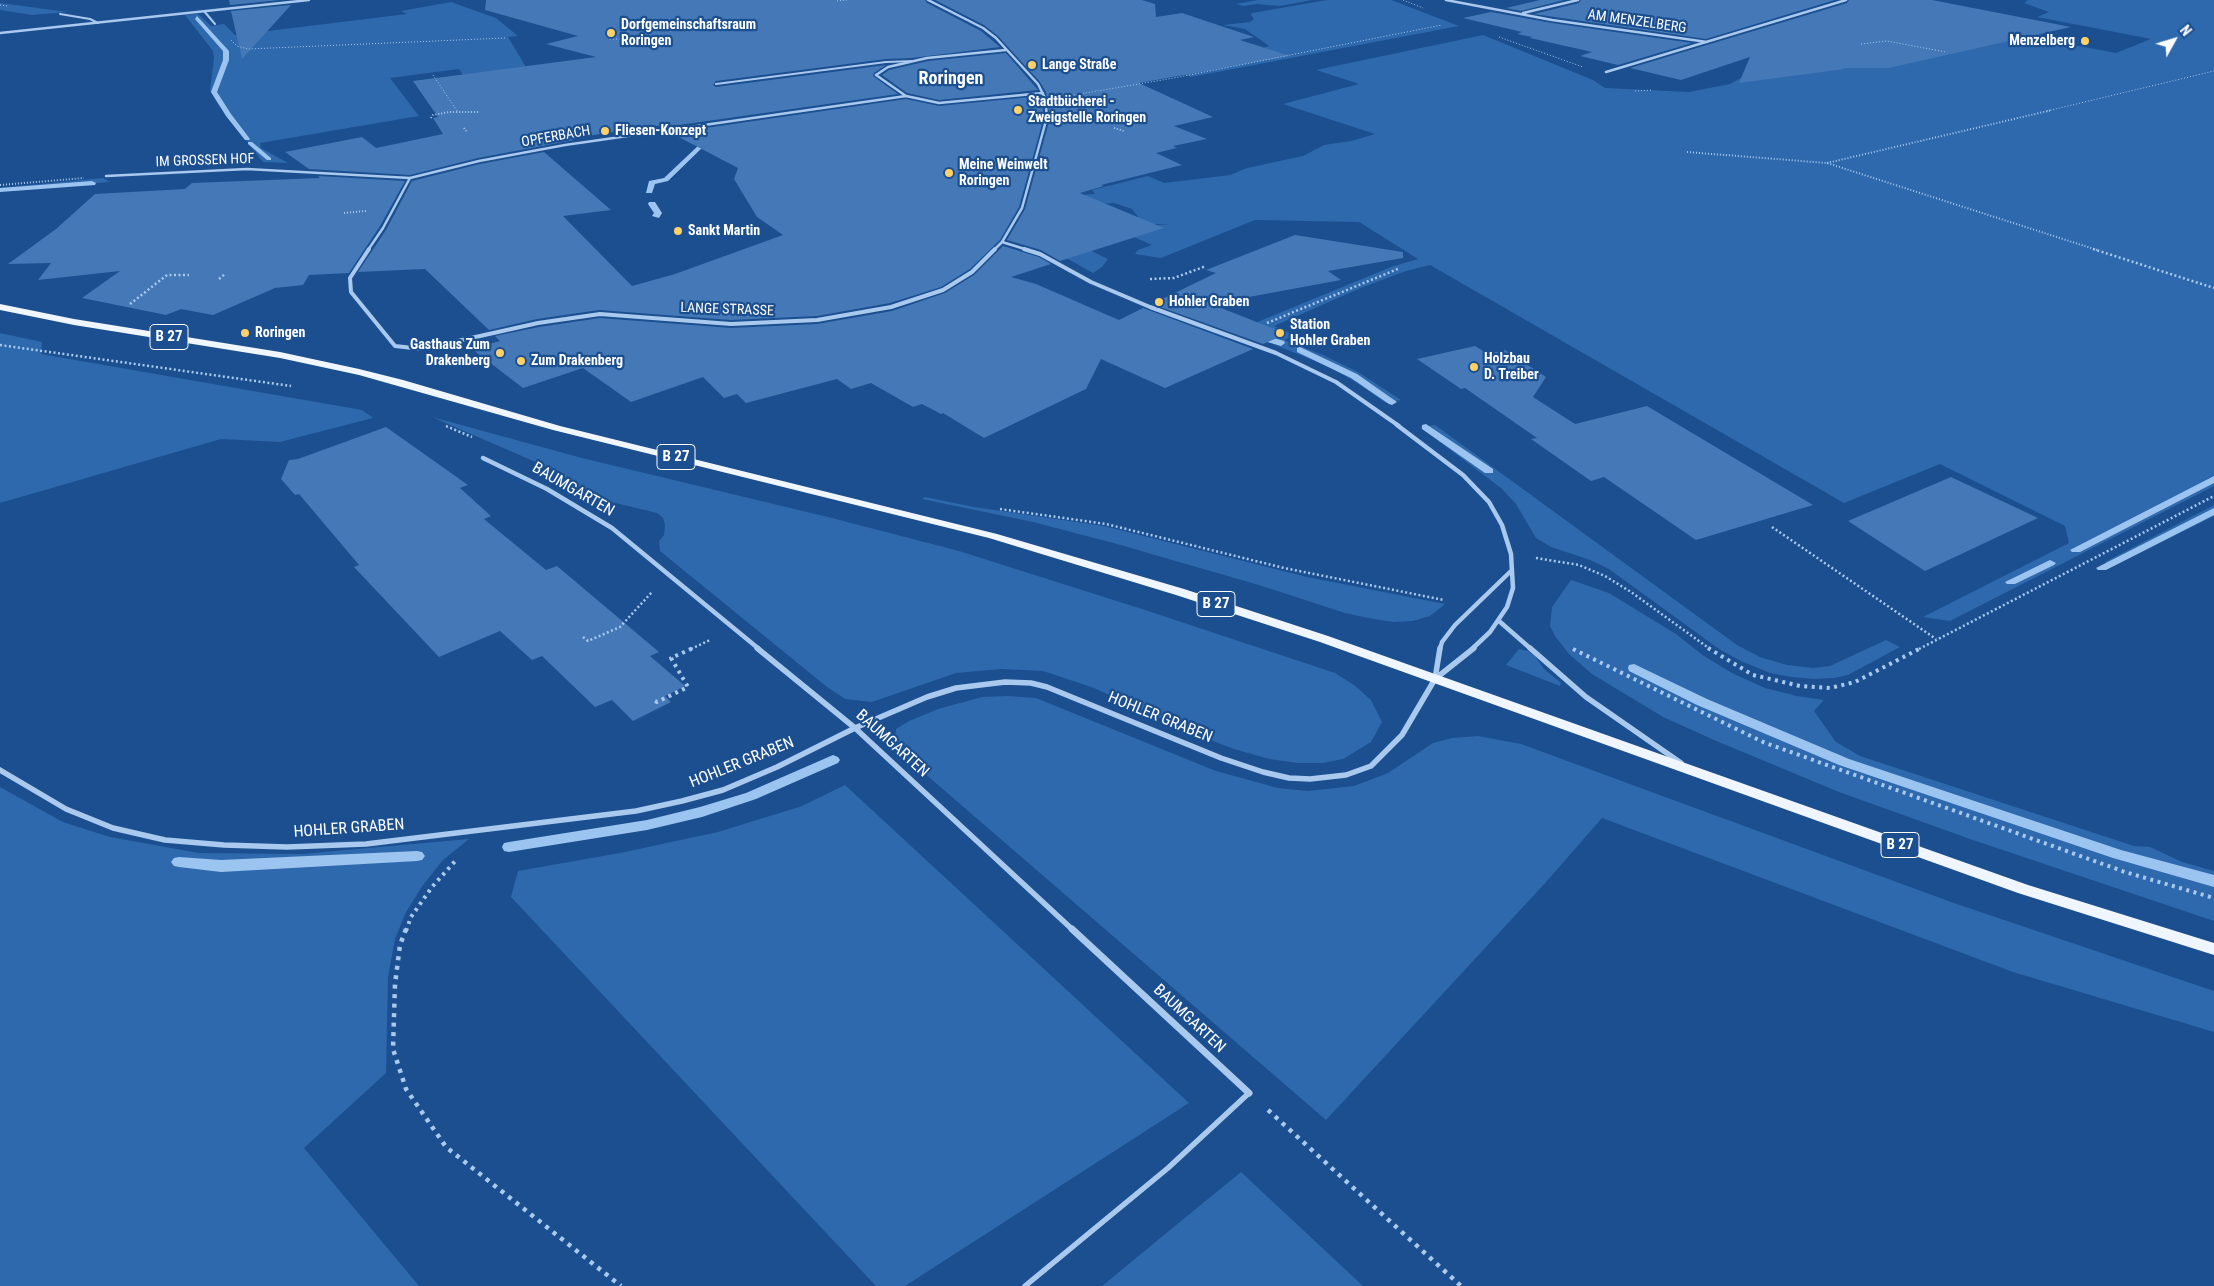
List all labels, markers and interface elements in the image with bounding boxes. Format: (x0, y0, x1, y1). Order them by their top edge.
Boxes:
street label: AM MENZELBERG (1587, 7, 1687, 37)
north arrow (2149, 15, 2199, 65)
place label: Dorfgemeinschaftsraum Roringen (621, 17, 756, 49)
text: N (2177, 22, 2195, 39)
marker: Dorfgemeinschaftsraum Roringen (605, 27, 617, 39)
place label: Menzelberg (2009, 33, 2075, 49)
marker: Menzelberg (2079, 35, 2091, 47)
place label: Lange Straße (1042, 57, 1117, 73)
marker: Lange Straße (1026, 59, 1038, 71)
district label: Roringen (919, 68, 983, 90)
place label: Stadtbücherei - Zweigstelle Roringen (1028, 94, 1146, 126)
marker: Stadtbücherei - Zweigstelle Roringen (1012, 104, 1024, 116)
street label: OPFERBACH (520, 123, 592, 151)
place label: Fliesen-Konzept (615, 123, 706, 139)
marker: Fliesen-Konzept (599, 125, 611, 137)
street label: IM GROSSEN HOF (155, 151, 255, 171)
place label: Meine Weinwelt Roringen (959, 157, 1047, 190)
marker: Meine Weinwelt Roringen (943, 167, 955, 179)
place label: Sankt Martin (688, 223, 760, 239)
marker: Sankt Martin (672, 225, 684, 237)
place label: Hohler Graben (1169, 294, 1249, 310)
marker: Hohler Graben (1153, 296, 1165, 308)
street label: LANGE STRASSE (680, 300, 774, 320)
place label: Station Hohler Graben (1290, 317, 1370, 350)
road number: B 27 (150, 324, 188, 350)
place label: Roringen (255, 325, 305, 341)
marker: Roringen (239, 327, 251, 339)
marker: Station Hohler Graben (1274, 327, 1286, 339)
place label: Gasthaus Zum Drakenberg (410, 337, 490, 370)
marker: Gasthaus Zum Drakenberg (494, 347, 506, 359)
place label: Holzbau D. Treiber (1484, 351, 1539, 384)
place label: Zum Drakenberg (531, 353, 623, 369)
marker: Zum Drakenberg (515, 355, 527, 367)
marker: Holzbau D. Treiber (1468, 361, 1480, 373)
road number: B 27 (657, 444, 695, 470)
street label: BAUMGARTEN (529, 459, 617, 521)
road number: B 27 (1197, 592, 1235, 616)
street label: HOHLER GRABEN (1105, 688, 1215, 748)
street label: BAUMGARTEN (852, 706, 932, 782)
street label: HOHLER GRABEN (687, 733, 797, 793)
street label: HOHLER GRABEN (293, 816, 405, 842)
road number: B 27 (1881, 832, 1919, 858)
street label: BAUMGARTEN (1149, 981, 1229, 1057)

